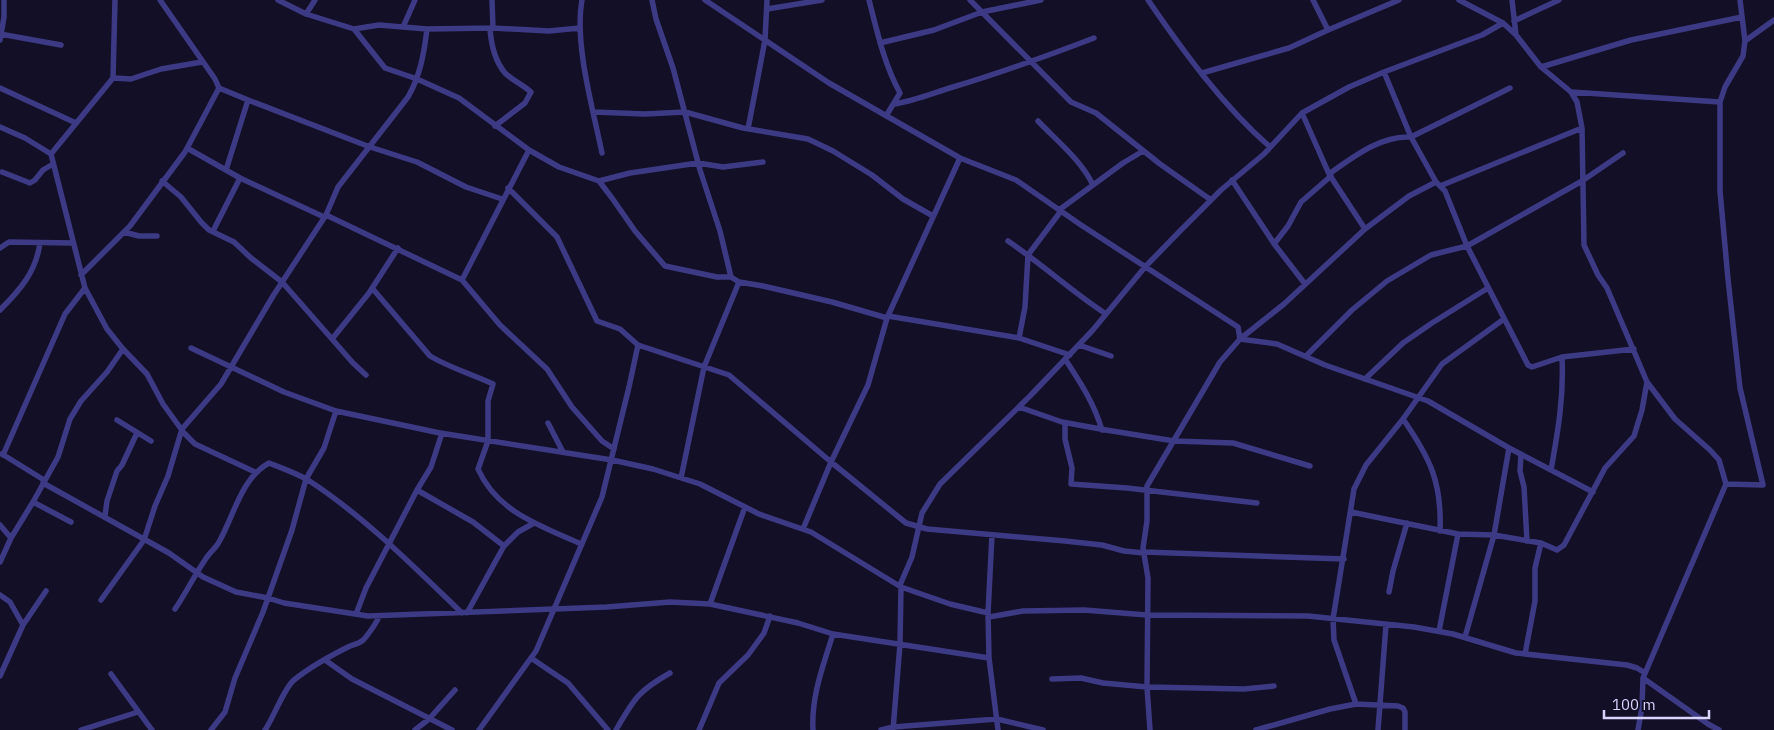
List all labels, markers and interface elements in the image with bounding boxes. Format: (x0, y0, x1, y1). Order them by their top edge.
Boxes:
scale bar (1604, 688, 1709, 720)
text: 100 m (1612, 695, 1656, 714)

